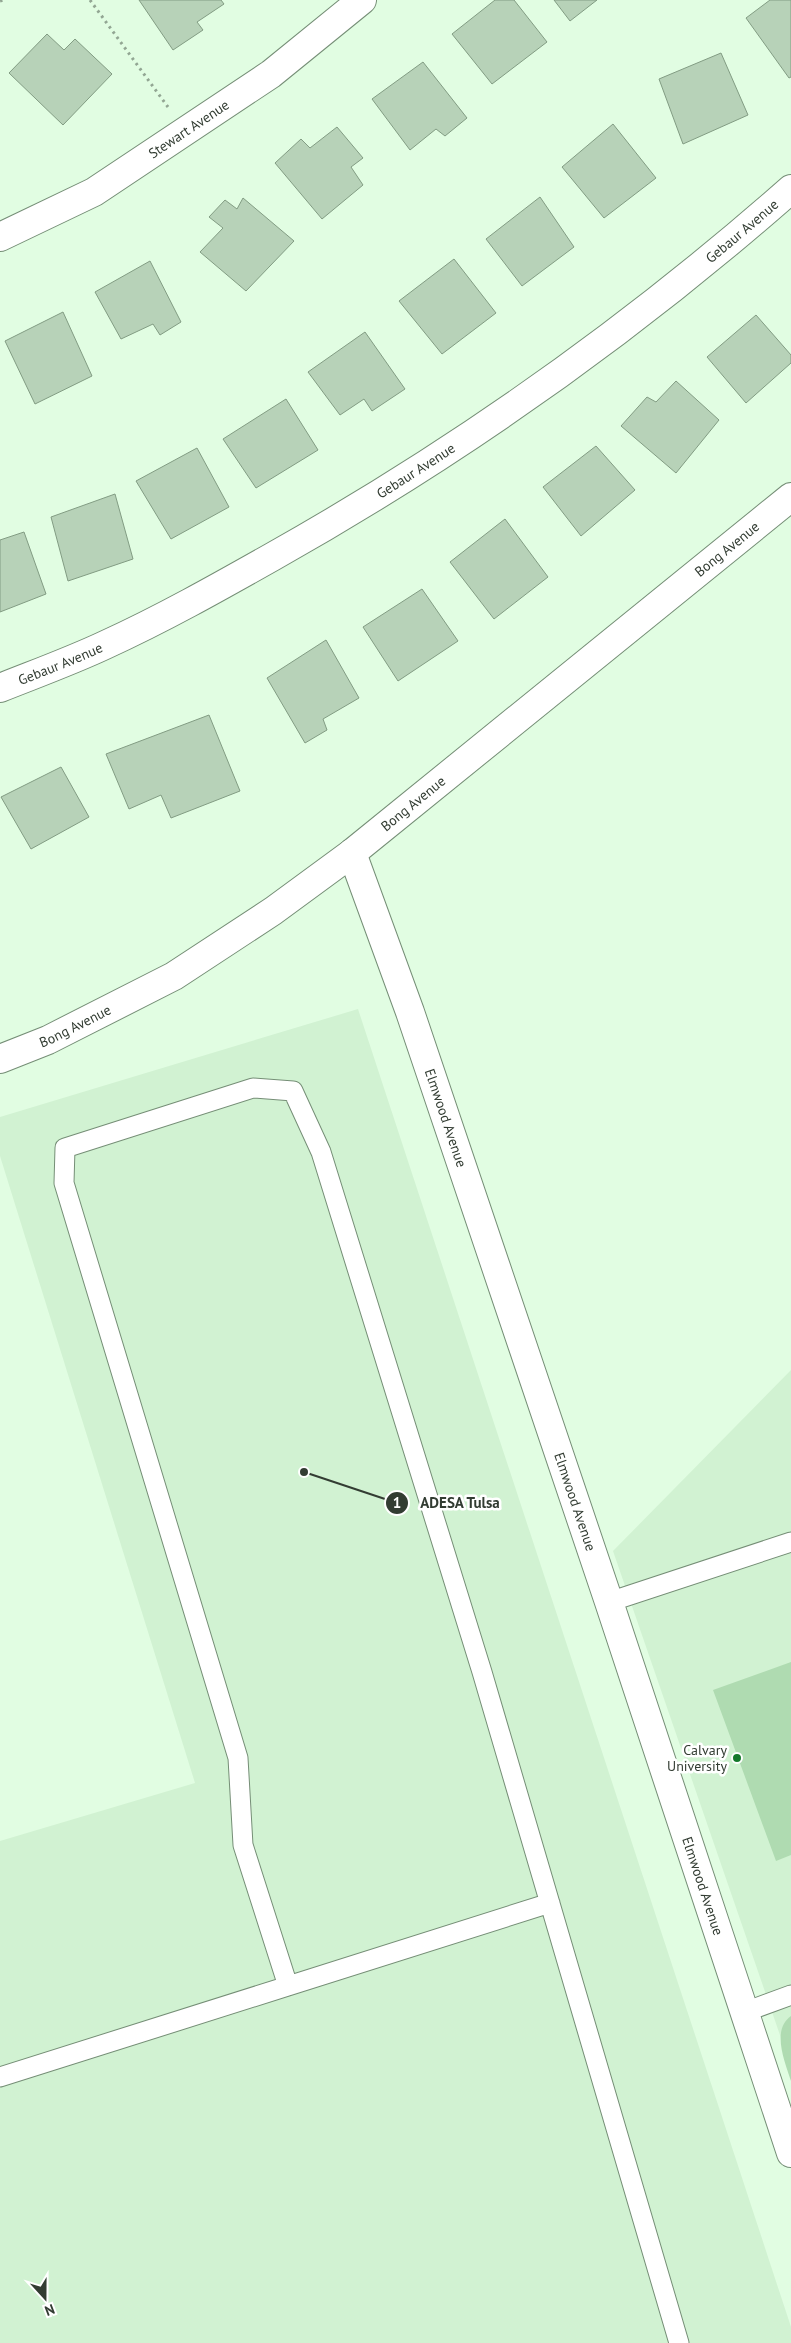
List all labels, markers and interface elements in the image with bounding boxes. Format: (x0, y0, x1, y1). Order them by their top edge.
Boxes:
street label: Stewart Avenue (145, 96, 232, 162)
street label: Gebaur Avenue (702, 195, 782, 267)
street label: Gebaur Avenue (373, 439, 458, 502)
street label: Bong Avenue (691, 517, 763, 581)
street label: Gebaur Avenue (15, 638, 105, 689)
street label: Bong Avenue (377, 772, 449, 835)
street label: Bong Avenue (37, 1001, 114, 1052)
street label: Elmwood Avenue (421, 1066, 471, 1169)
street label: Elmwood Avenue (550, 1450, 600, 1553)
callout: ADESA Tulsa (385, 1488, 510, 1518)
text: 1 (393, 1493, 401, 1512)
text: ADESA Tulsa (420, 1493, 500, 1512)
place label: Calvary University (667, 1741, 727, 1775)
marker: Calvary University (731, 1752, 743, 1764)
street label: Elmwood Avenue (678, 1834, 727, 1938)
north arrow (20, 2273, 70, 2323)
text: N (42, 2300, 57, 2320)

